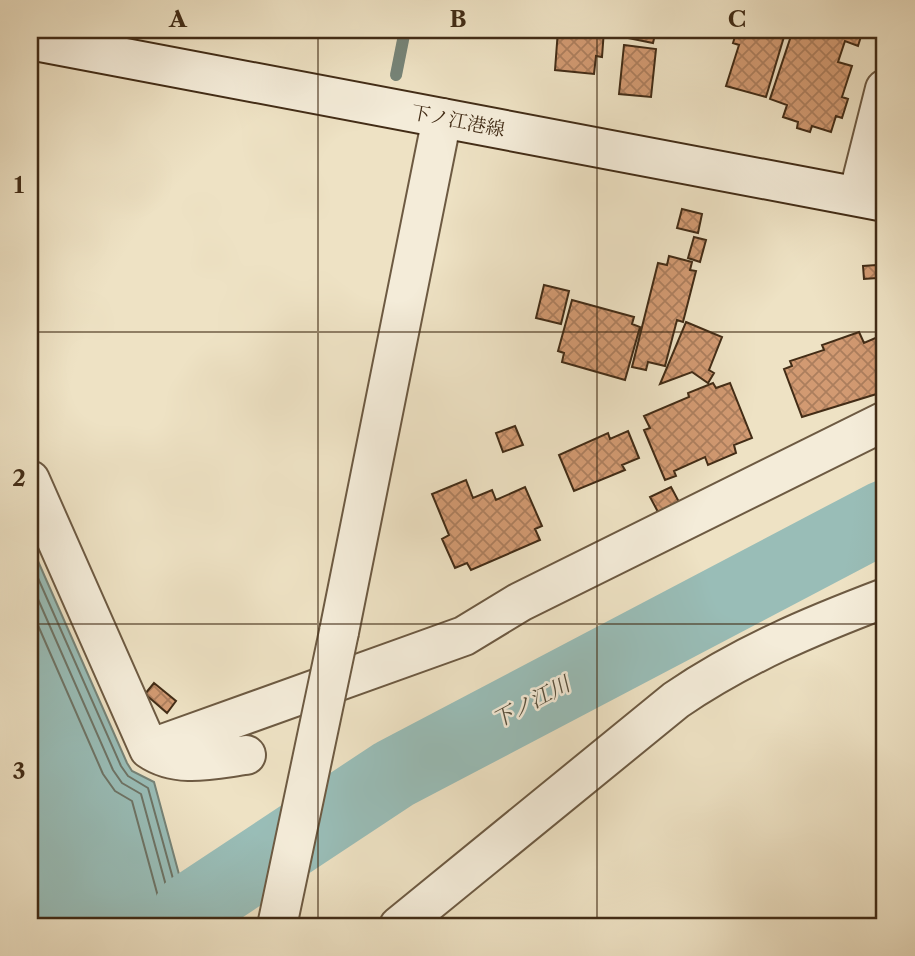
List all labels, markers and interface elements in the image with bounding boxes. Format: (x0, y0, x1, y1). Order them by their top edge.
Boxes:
text: A (168, 5, 188, 33)
text: B (449, 5, 467, 33)
text: C (728, 5, 746, 33)
street label: 下ノ江港線 (409, 101, 507, 141)
text: 1 (14, 171, 25, 199)
text: 2 (12, 464, 26, 492)
water label: 下ノ江川 (488, 670, 576, 733)
text: 3 (13, 757, 26, 785)

